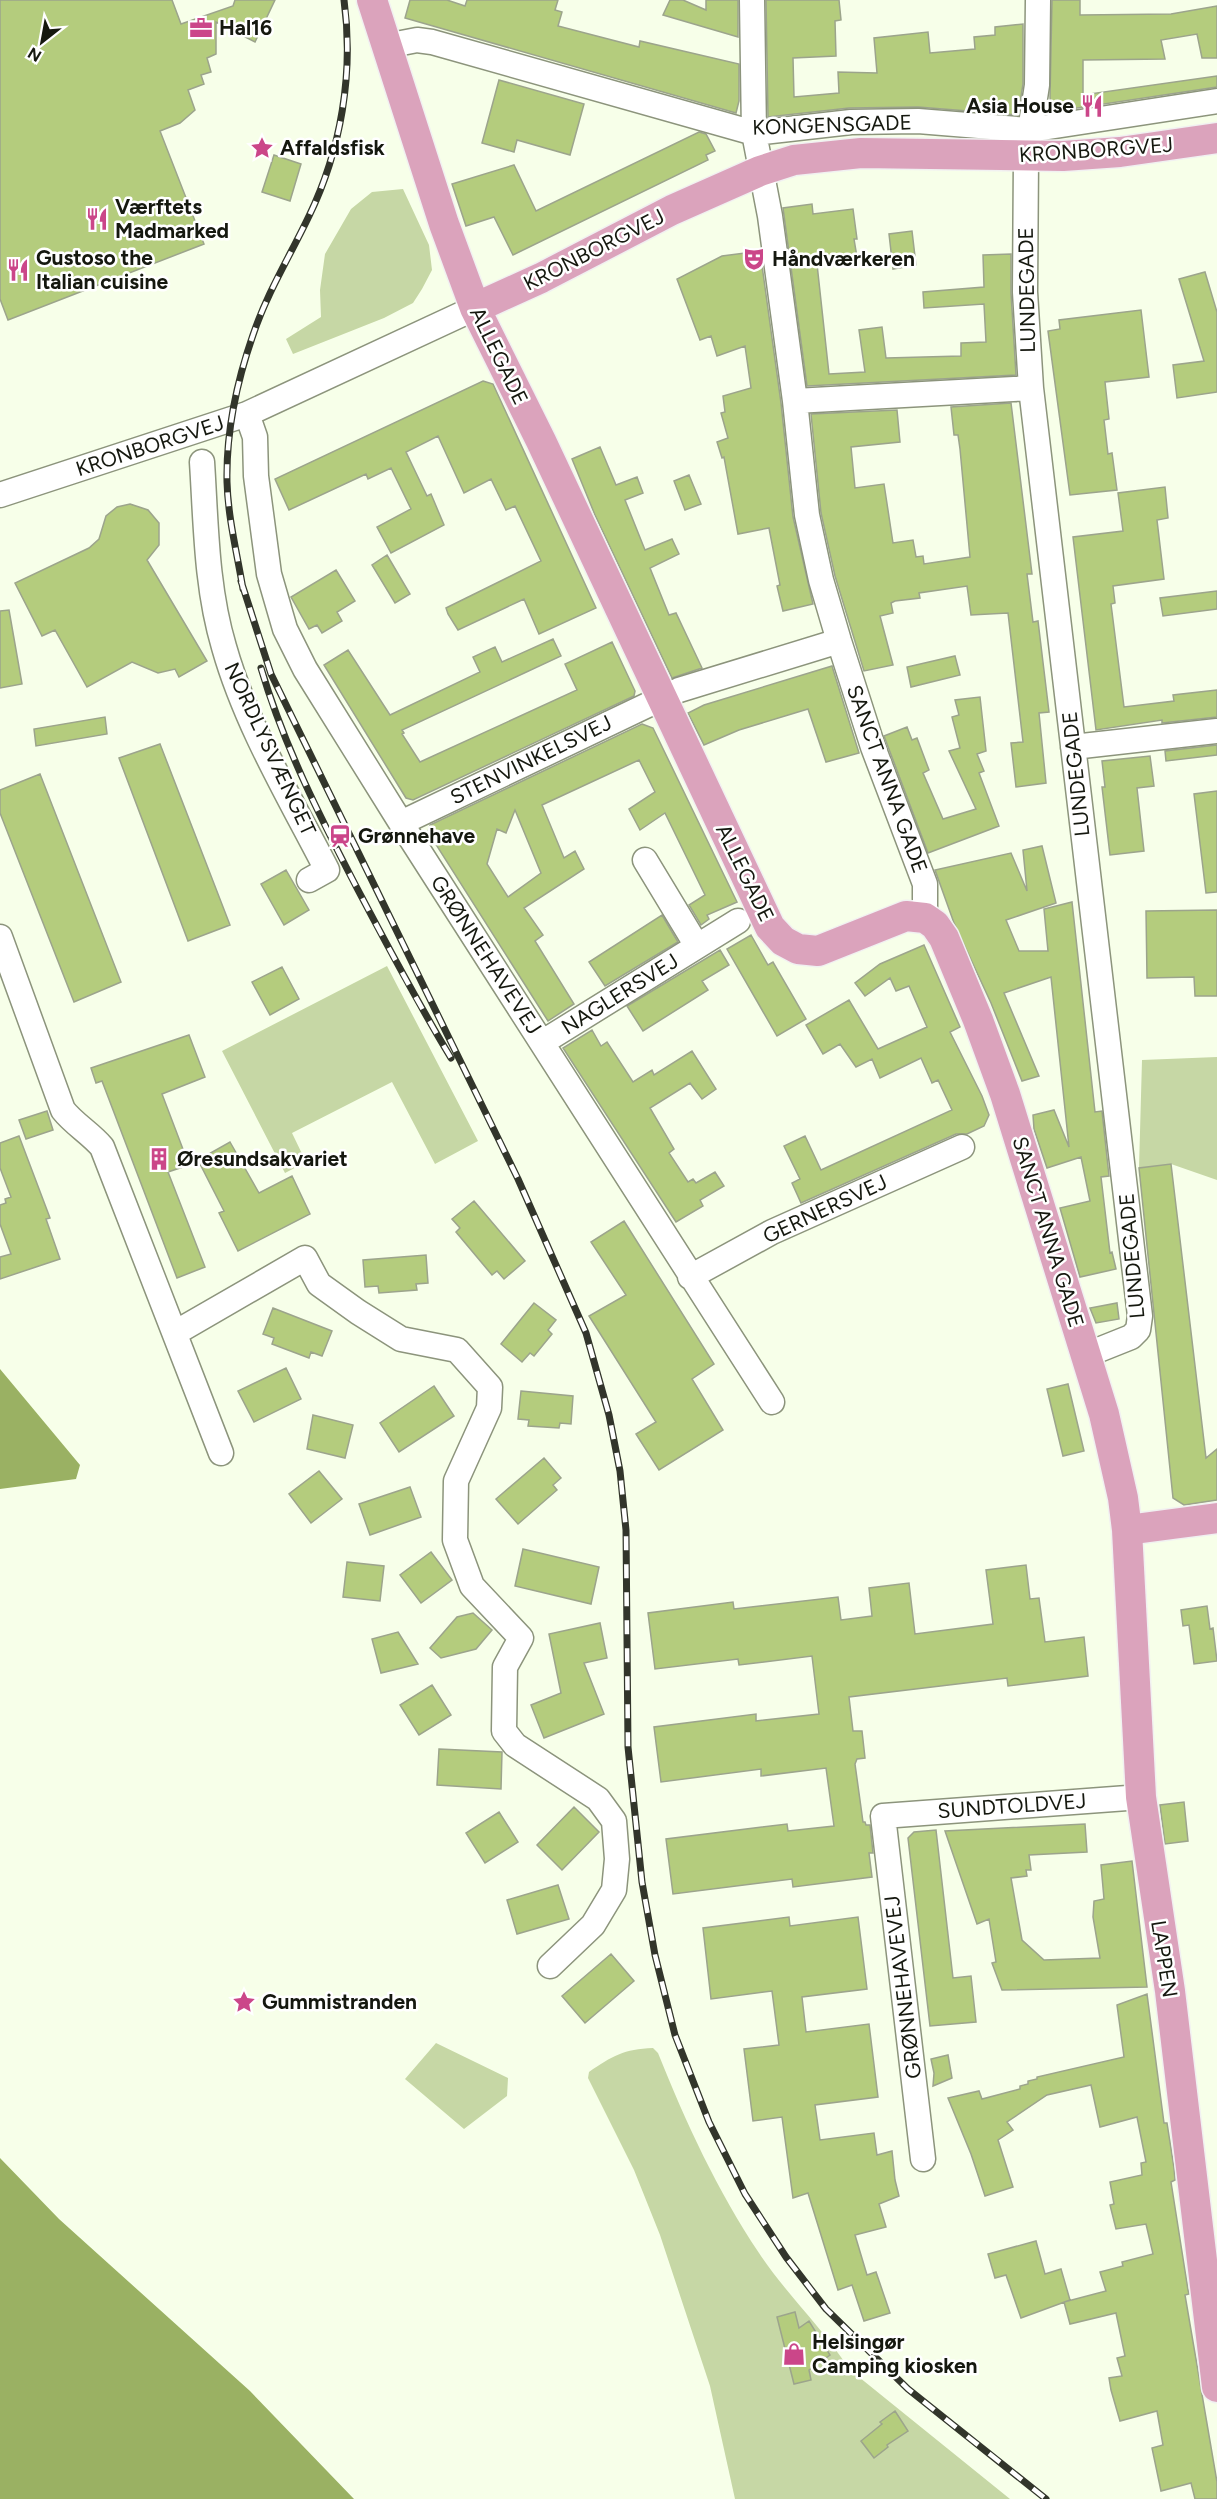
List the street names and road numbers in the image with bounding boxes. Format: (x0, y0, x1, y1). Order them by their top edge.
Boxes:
street label: KONGENSGADE (752, 109, 912, 140)
street label: KRONBORGVEJ (1018, 132, 1174, 167)
street label: KRONBORGVEJ (519, 203, 668, 296)
street label: LUNDEGADE (1013, 227, 1040, 353)
street label: ALLEGADE (465, 303, 534, 409)
street label: KRONBORGVEJ (72, 410, 227, 481)
street label: NORDLYSVÆNGET (219, 658, 322, 840)
street label: SANCT ANNA GADE (842, 681, 933, 876)
street label: STENVINKELSVEJ (446, 710, 616, 809)
street label: LUNDEGADE (1056, 710, 1095, 838)
street label: ALLEGADE (711, 820, 780, 926)
street label: GRØNNEHAVEVEJ (426, 871, 547, 1039)
street label: NAGLERSVEJ (557, 948, 683, 1039)
street label: SANCT ANNA GADE (1008, 1133, 1089, 1330)
street label: GERNERSVEJ (759, 1169, 891, 1248)
street label: LUNDEGADE (1114, 1192, 1149, 1320)
street label: SUNDTOLDVEJ (937, 1788, 1087, 1823)
street label: GRØNNEHAVEVEJ (879, 1894, 926, 2080)
street label: LAPPEN (1146, 1918, 1183, 1999)

